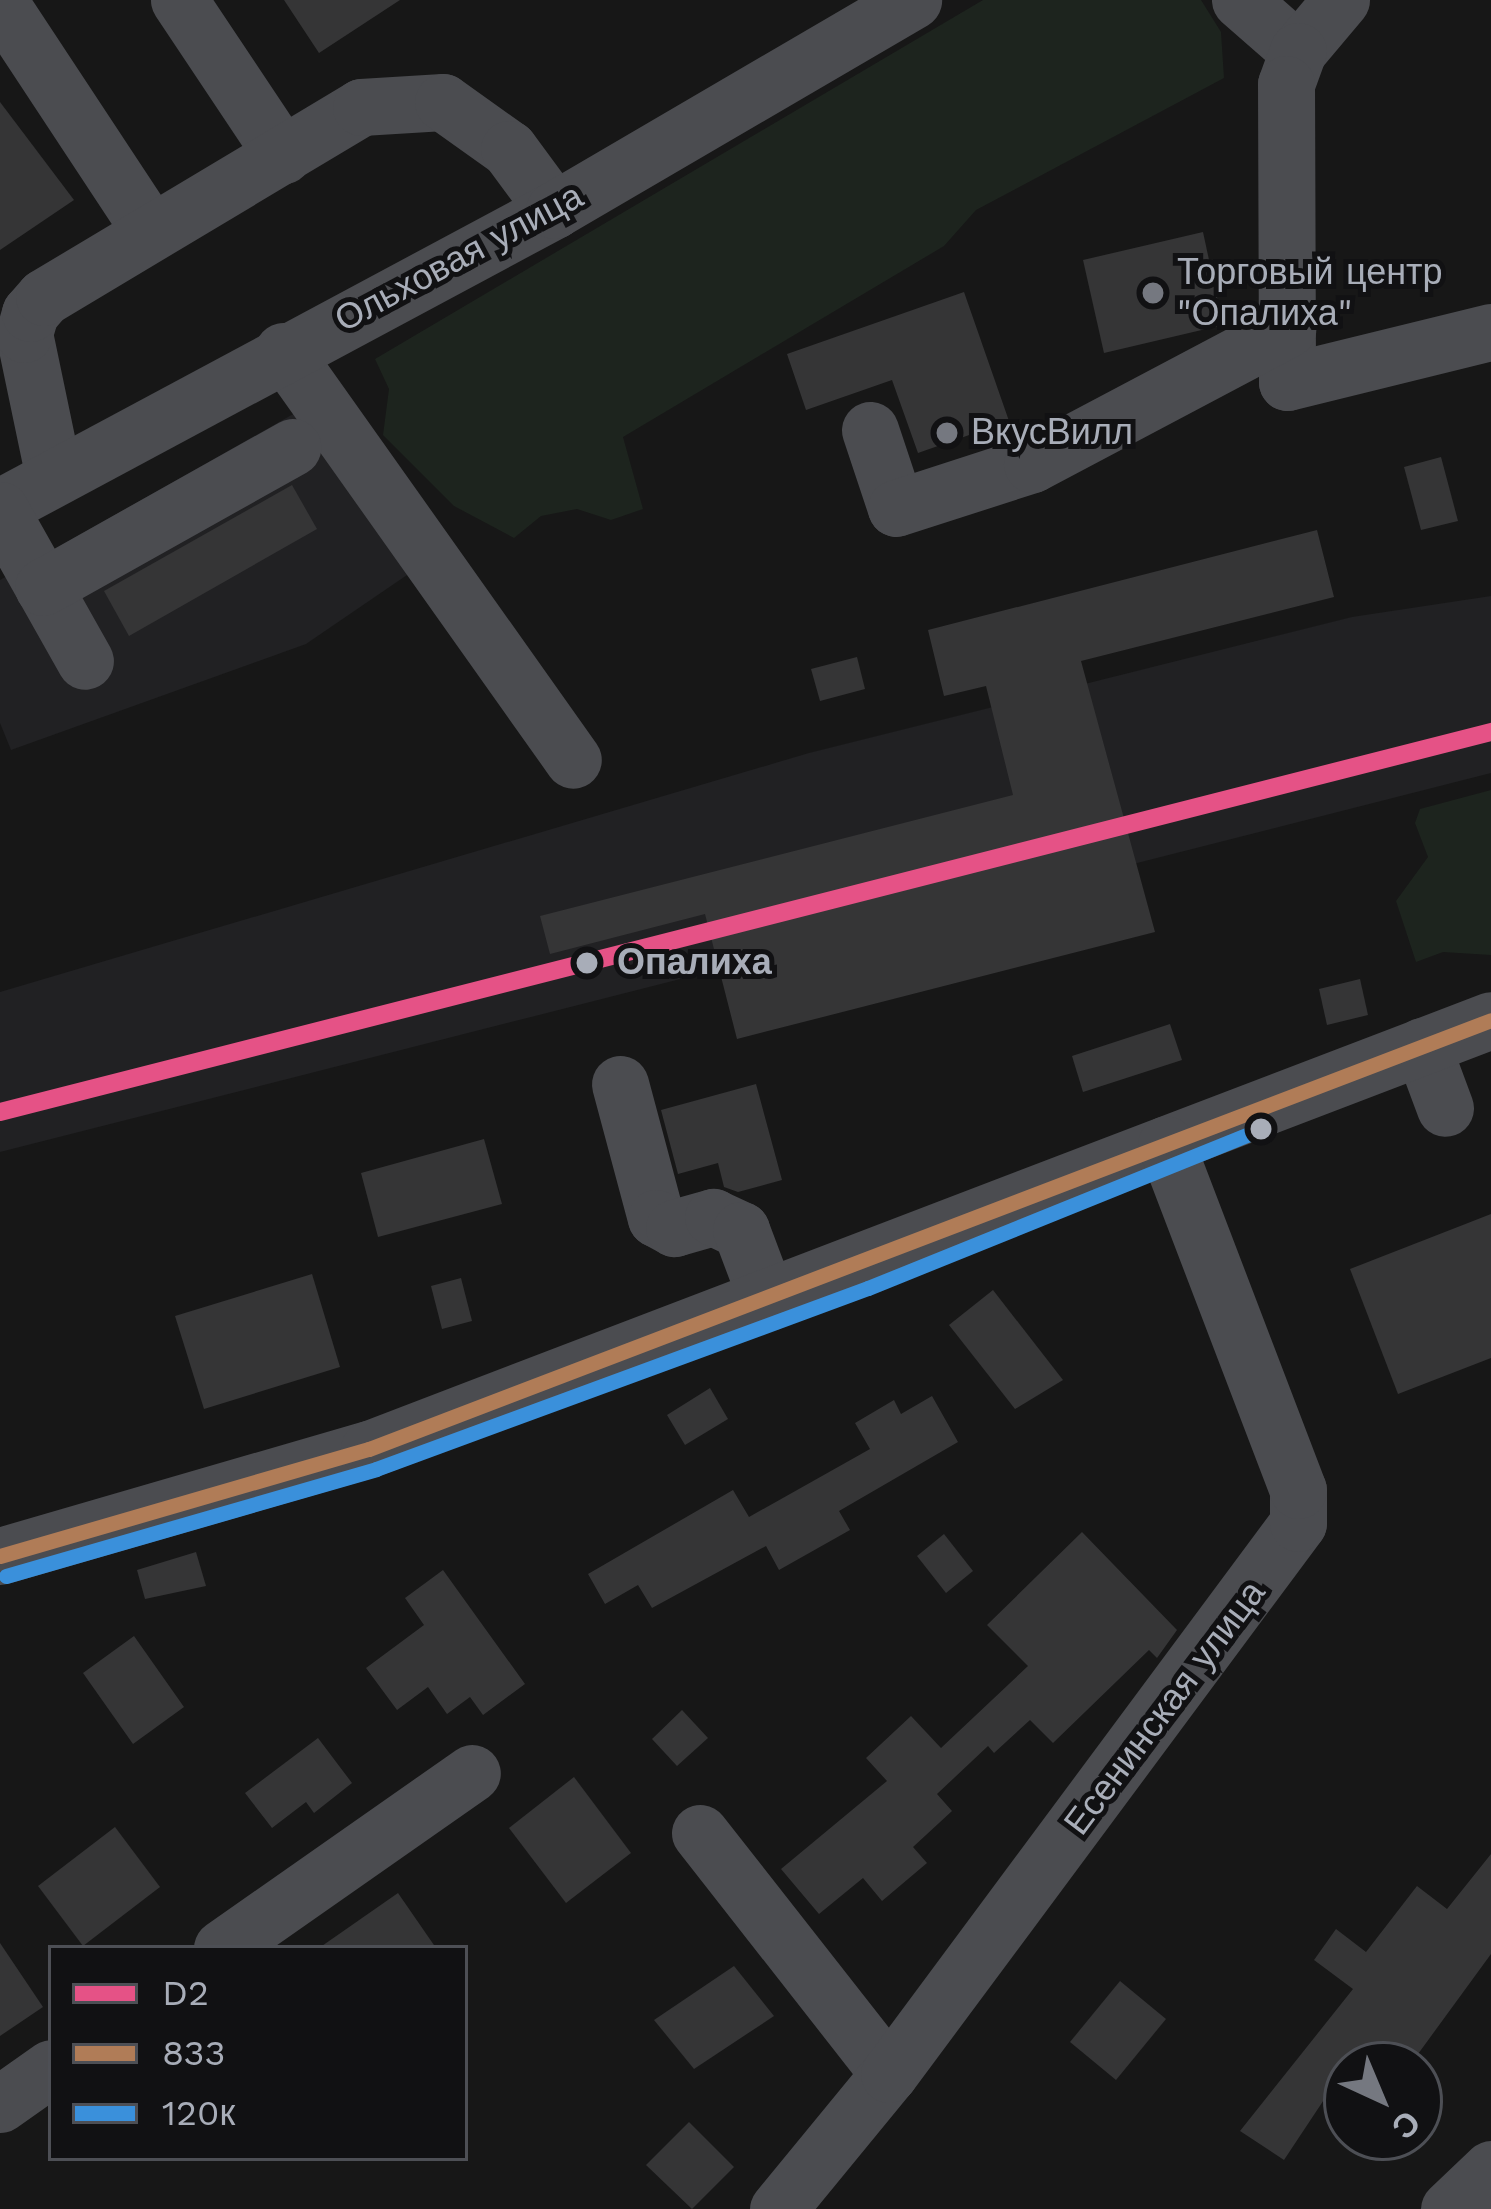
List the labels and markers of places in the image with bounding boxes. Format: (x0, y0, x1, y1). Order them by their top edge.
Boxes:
place label: Торговый центр "Опалиха" (1177, 250, 1443, 335)
marker: Торговый центр "Опалиха" (1140, 280, 1166, 306)
place label: ВкусВилл (971, 411, 1133, 455)
marker: ВкусВилл (934, 420, 960, 446)
place label: Опалиха (617, 941, 772, 985)
marker: Опалиха (568, 944, 606, 982)
unlabelled marker (1250, 1118, 1272, 1140)

